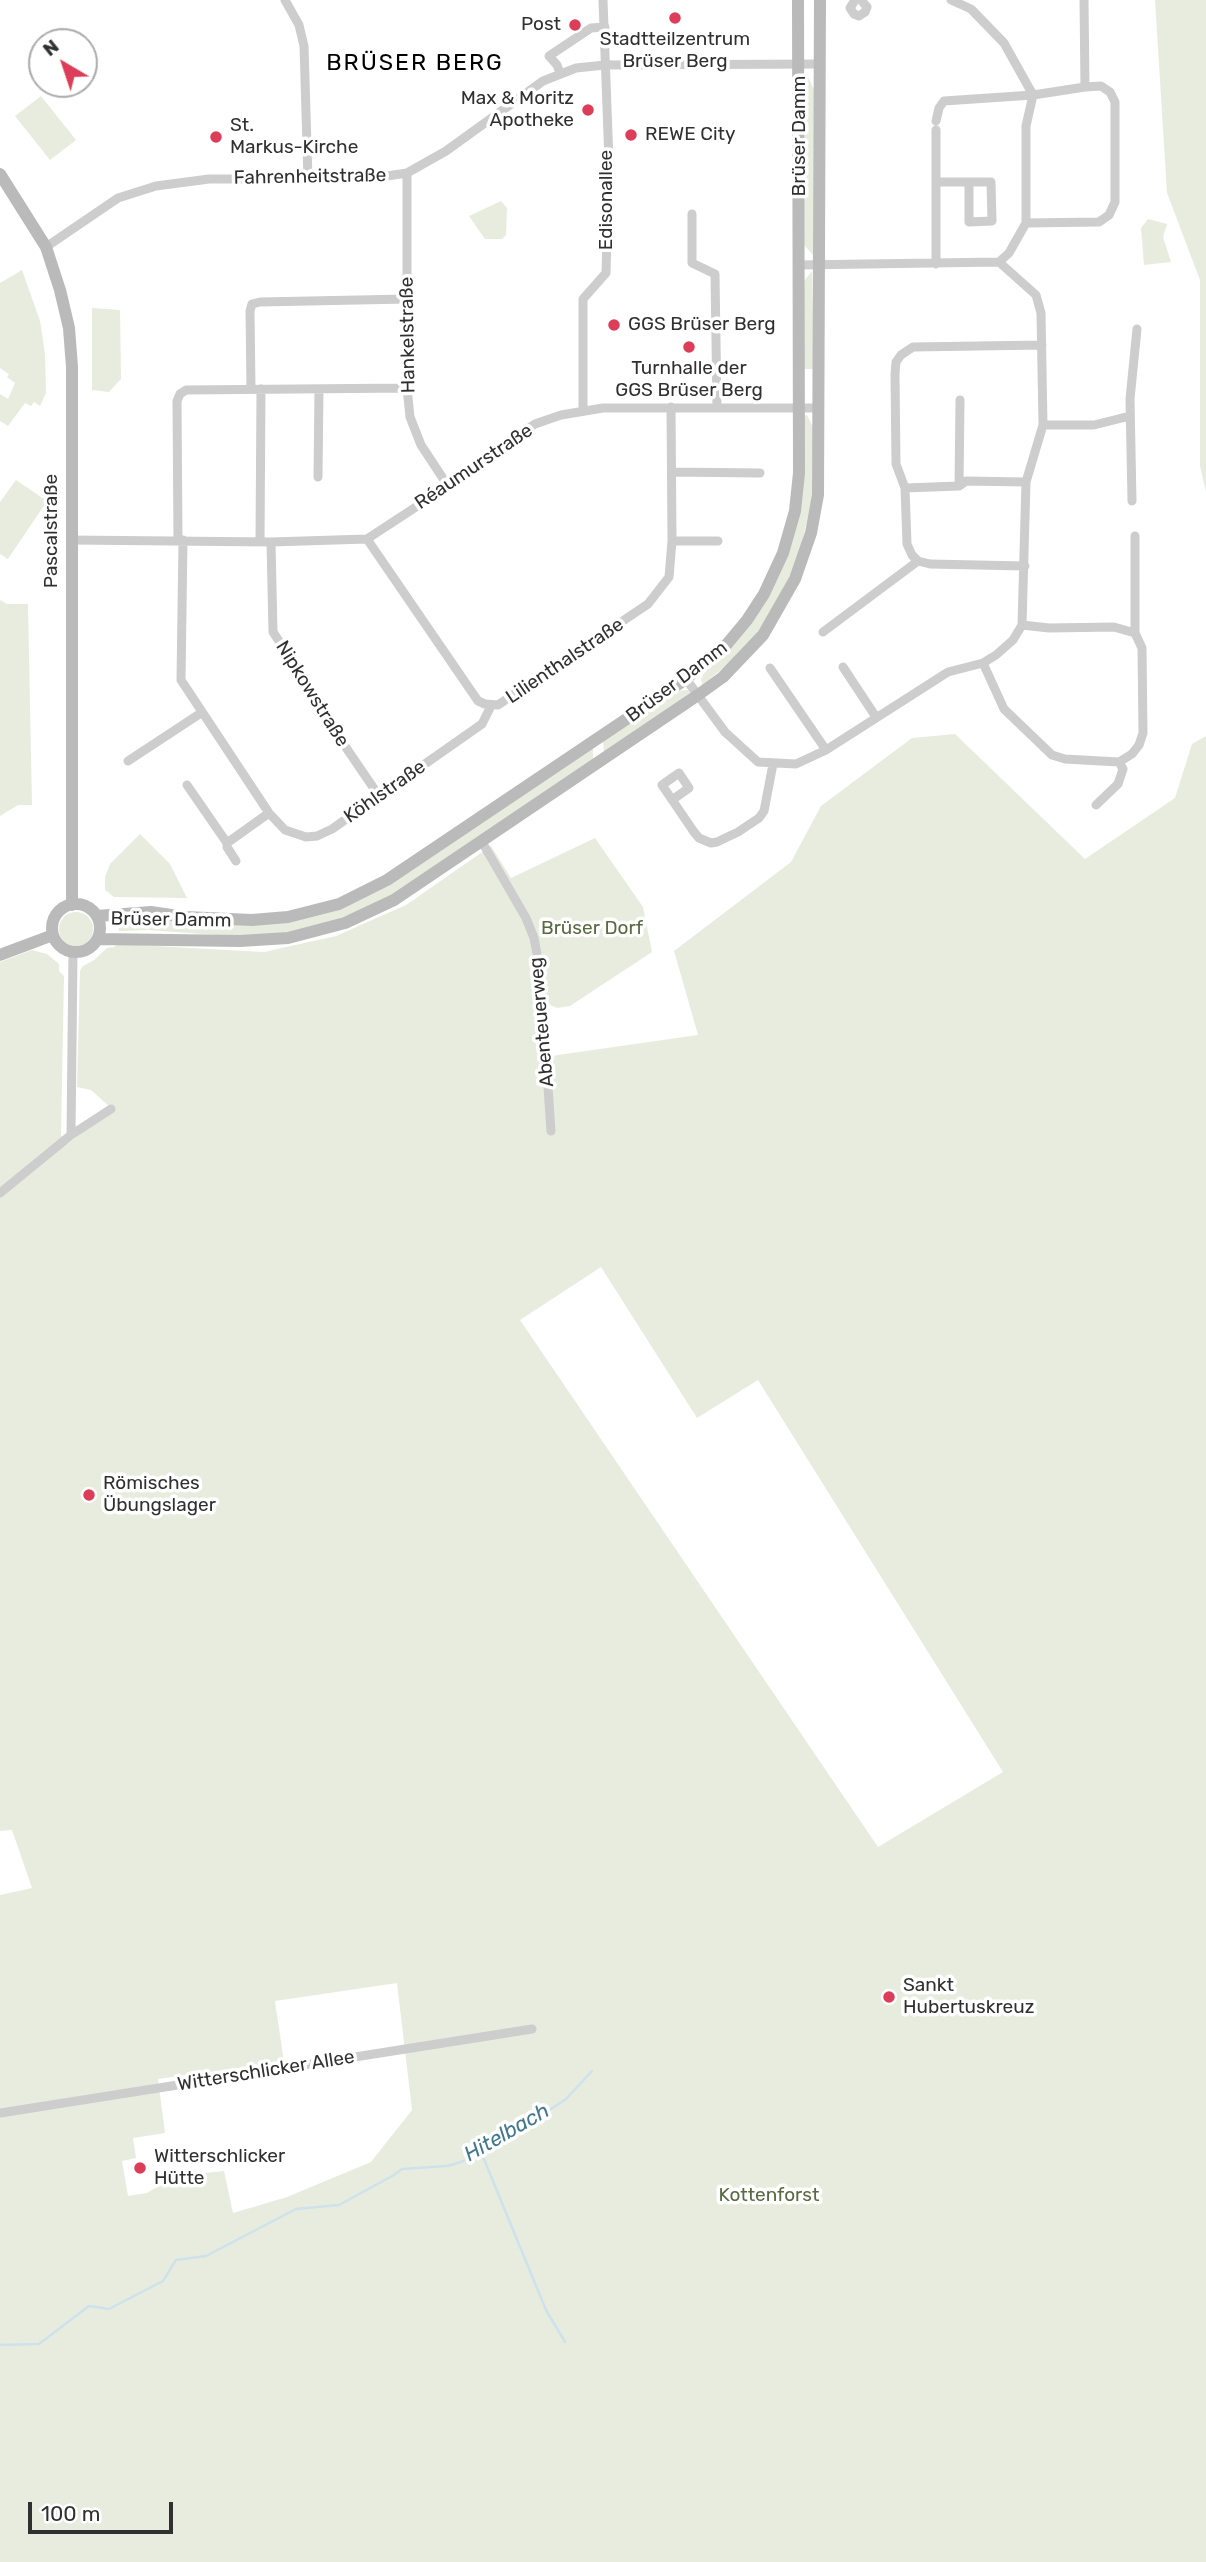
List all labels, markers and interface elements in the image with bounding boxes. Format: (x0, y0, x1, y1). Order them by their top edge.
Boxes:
marker: Stadtteilzentrum Brüser Berg (667, 10, 683, 26)
place label: Post (521, 14, 561, 36)
marker: Post (567, 17, 583, 33)
north arrow (28, 28, 98, 98)
place label: Stadtteilzentrum Brüser Berg (600, 29, 750, 73)
text: N (38, 35, 63, 61)
district label: BRÜSER BERG (328, 49, 502, 77)
street label: Brüser Damm (789, 76, 811, 196)
place label: Max & Moritz Apotheke (461, 88, 574, 132)
marker: Max & Moritz Apotheke (580, 102, 596, 118)
place label: St. Markus-Kirche (230, 115, 358, 159)
place label: REWE City (645, 124, 736, 146)
marker: REWE City (623, 127, 639, 143)
marker: St. Markus-Kirche (208, 129, 224, 145)
street label: Edisonallee (596, 150, 618, 250)
street label: Fahrenheitstraße (234, 164, 386, 190)
street label: Hankelstraße (396, 276, 420, 394)
place label: GGS Brüser Berg (628, 314, 776, 336)
marker: GGS Brüser Berg (606, 317, 622, 333)
marker: Turnhalle der GGS Brüser Berg (681, 339, 697, 355)
place label: Turnhalle der GGS Brüser Berg (615, 358, 763, 402)
street label: Réaumurstraße (411, 419, 537, 515)
street label: Pascalstraße (41, 474, 63, 588)
street label: Lilienthalstraße (502, 613, 628, 709)
street label: Nipkowstraße (270, 637, 354, 751)
street label: Brüser Damm (622, 637, 732, 727)
street label: Köhlstraße (340, 756, 430, 828)
street label: Brüser Damm (110, 908, 232, 932)
park label: Brüser Dorf (541, 918, 643, 940)
street label: Abenteuerweg (525, 956, 559, 1088)
place label: Römisches Übungslager (103, 1473, 216, 1517)
marker: Römisches Übungslager (81, 1487, 97, 1503)
place label: Sankt Hubertuskreuz (903, 1975, 1034, 2019)
marker: Sankt Hubertuskreuz (881, 1989, 897, 2005)
street label: Witterschlicker Allee (176, 2046, 356, 2096)
water label: Hitelbach (460, 2099, 554, 2167)
place label: Witterschlicker Hütte (154, 2146, 285, 2190)
marker: Witterschlicker Hütte (132, 2160, 148, 2176)
park label: Kottenforst (719, 2185, 819, 2207)
scale bar (32, 2488, 177, 2532)
text: 100 m (41, 2501, 100, 2526)

